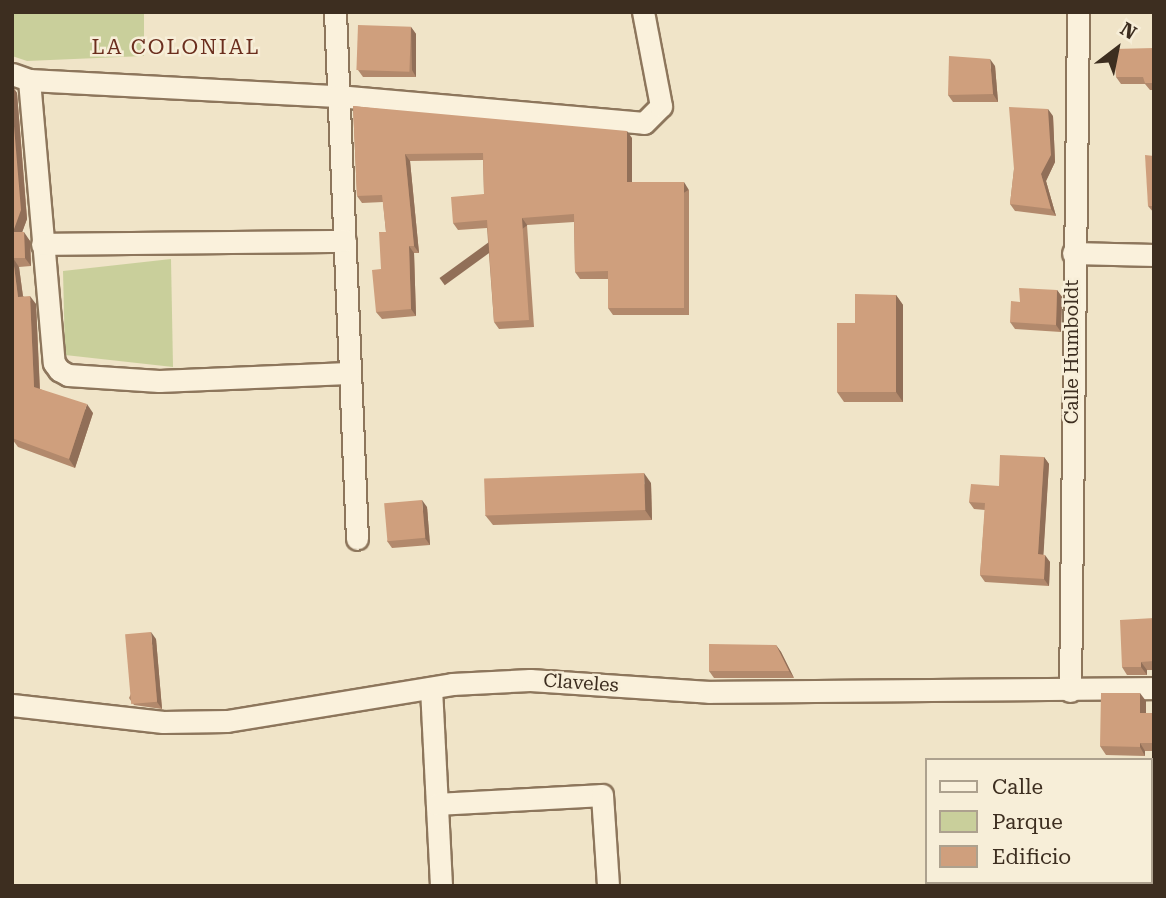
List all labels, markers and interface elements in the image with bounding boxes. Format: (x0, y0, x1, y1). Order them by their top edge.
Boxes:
north arrow (1082, 14, 1152, 84)
text: N (1116, 17, 1141, 44)
district label: LA COLONIAL (93, 34, 259, 60)
street label: Calle Humboldt (1061, 280, 1083, 424)
street label: Claveles (543, 669, 619, 697)
legend (925, 758, 1152, 884)
text: Calle (992, 775, 1043, 799)
text: Parque (992, 810, 1063, 834)
text: Edificio (992, 845, 1071, 869)

